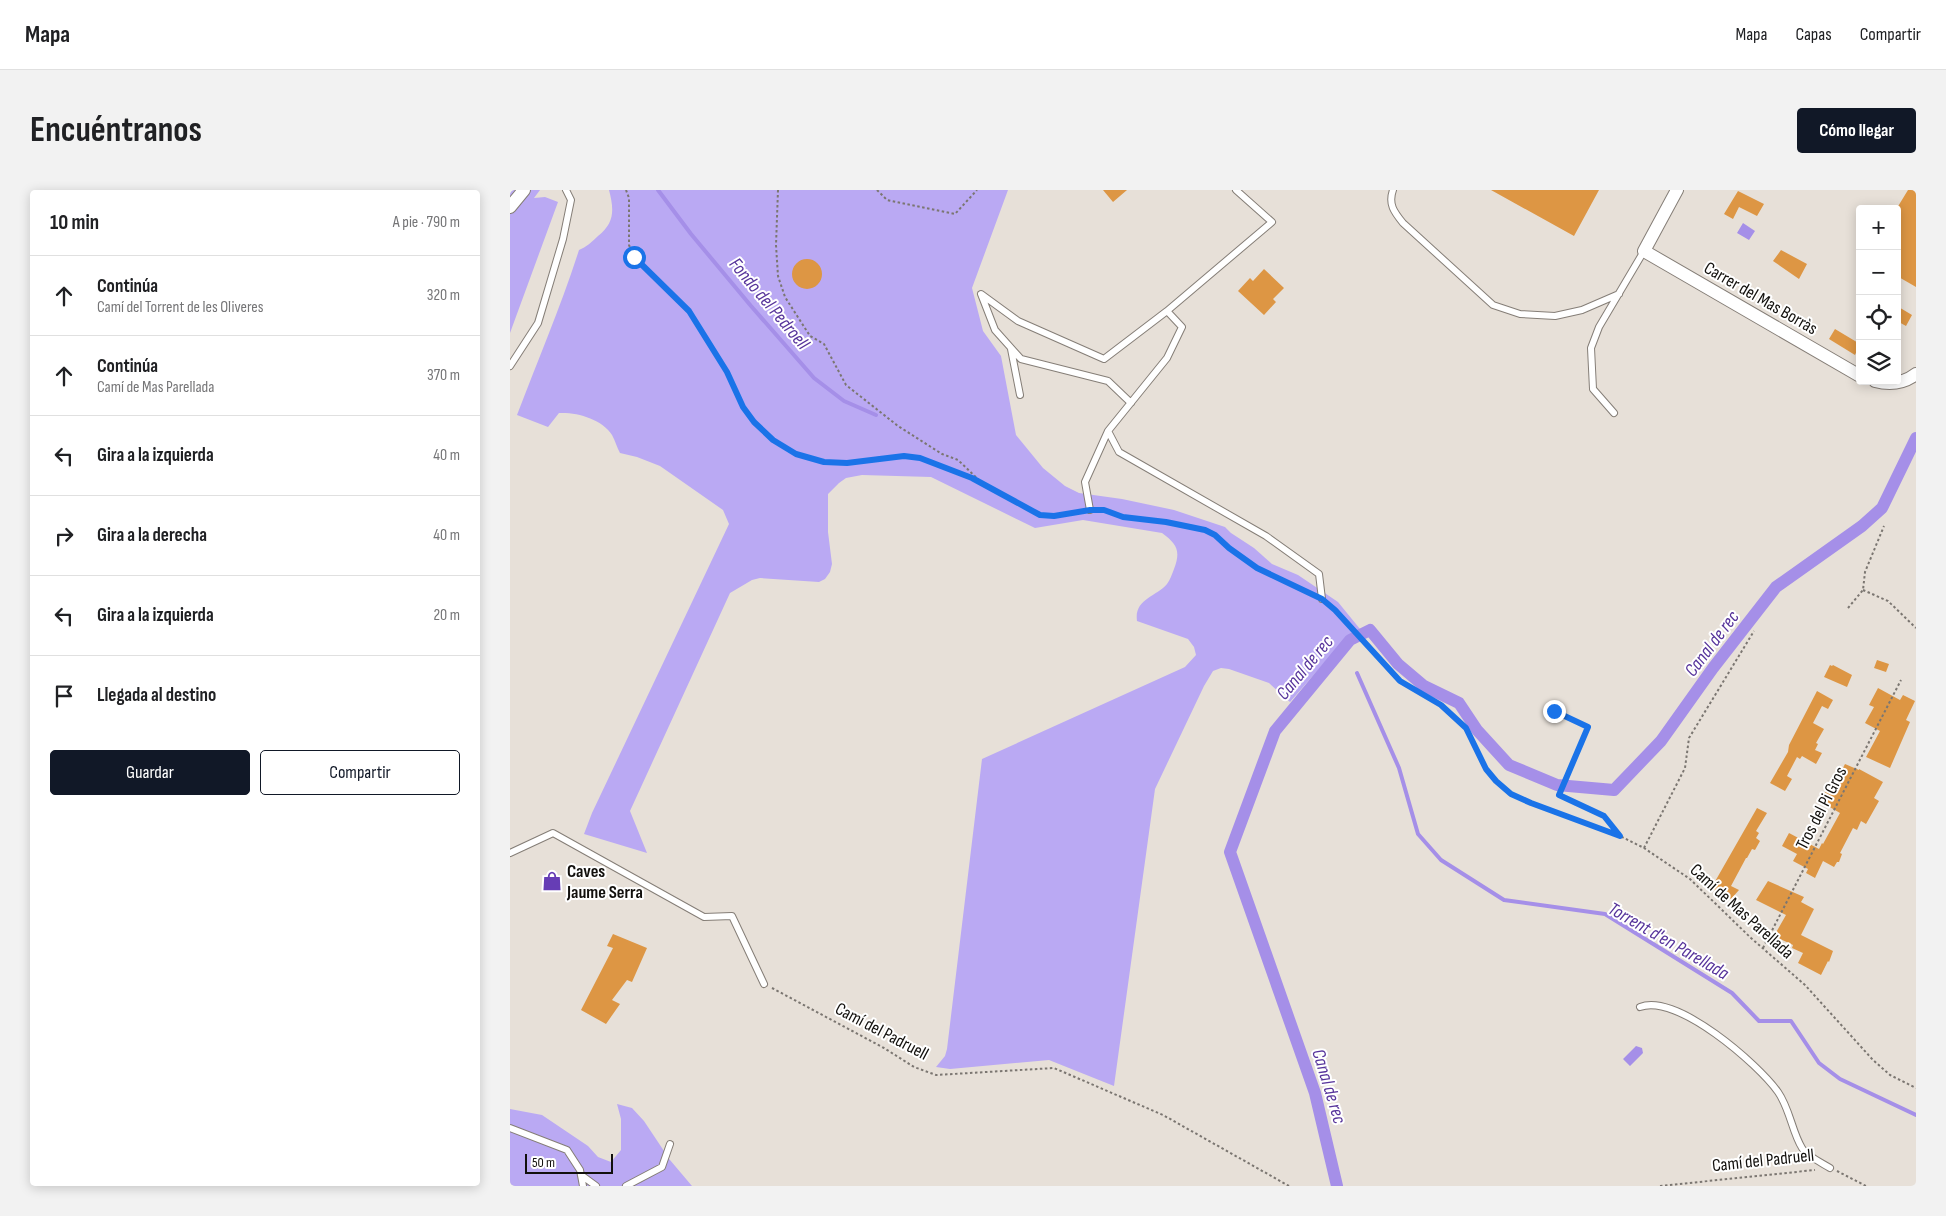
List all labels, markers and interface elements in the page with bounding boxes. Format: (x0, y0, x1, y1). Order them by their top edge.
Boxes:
text: Mapa (25, 20, 70, 49)
text: Mapa (1735, 24, 1767, 45)
text: Capas (1795, 24, 1832, 45)
text: Compartir (1860, 24, 1921, 45)
button: Cómo llegar (1797, 108, 1916, 153)
text: Encuéntranos (30, 109, 202, 152)
map controls (1856, 205, 1901, 385)
button: + (1856, 205, 1901, 250)
text: 10 min (50, 210, 99, 235)
text: A pie · 790 m (393, 213, 460, 232)
route start (623, 246, 646, 269)
button: − (1856, 250, 1901, 295)
water label: Fondo del Pedroell (724, 253, 814, 355)
street label: Carrer del Mas Borràs (1700, 257, 1821, 339)
text: Continúa (97, 275, 158, 298)
icon: ahead (50, 282, 78, 310)
text: 320 m (427, 286, 460, 305)
button: locate (1856, 295, 1901, 340)
text: Camí del Torrent de les Oliveres (97, 298, 263, 317)
button: layers (1856, 340, 1901, 385)
text: Continúa (97, 355, 158, 378)
icon: ahead (50, 362, 78, 390)
text: 370 m (427, 366, 460, 385)
text: Camí de Mas Parellada (97, 378, 214, 397)
icon: left (50, 442, 78, 470)
text: Gira a la izquierda (97, 444, 214, 467)
text: 40 m (433, 446, 460, 465)
icon: right (50, 522, 78, 550)
text: Gira a la derecha (97, 524, 207, 547)
text: 40 m (433, 526, 460, 545)
icon: left (50, 602, 78, 630)
text: Gira a la izquierda (97, 604, 214, 627)
text: 20 m (433, 606, 460, 625)
water label: Canal de rec (1680, 606, 1745, 681)
water label: Canal de rec (1272, 631, 1339, 705)
icon: arrive (50, 682, 78, 710)
text: Llegada al destino (97, 684, 216, 707)
route end (1543, 700, 1566, 723)
button: Guardar (50, 750, 250, 795)
button: Compartir (260, 750, 460, 795)
street label: Tros del Pi Gros (1792, 763, 1851, 853)
street label: Camí de Mas Parellada (1686, 859, 1798, 963)
place label: Caves Jaume Serra (566, 861, 643, 903)
shop icon: Caves Jaume Serra (541, 870, 563, 892)
water label: Torrent d'en Parellada (1604, 897, 1733, 985)
street label: Camí del Padruell (832, 998, 932, 1065)
water label: Canal de rec (1306, 1046, 1351, 1127)
street label: Camí del Padruell (1711, 1145, 1815, 1176)
scale bar (525, 1151, 612, 1174)
text: 50 m (532, 1154, 555, 1171)

